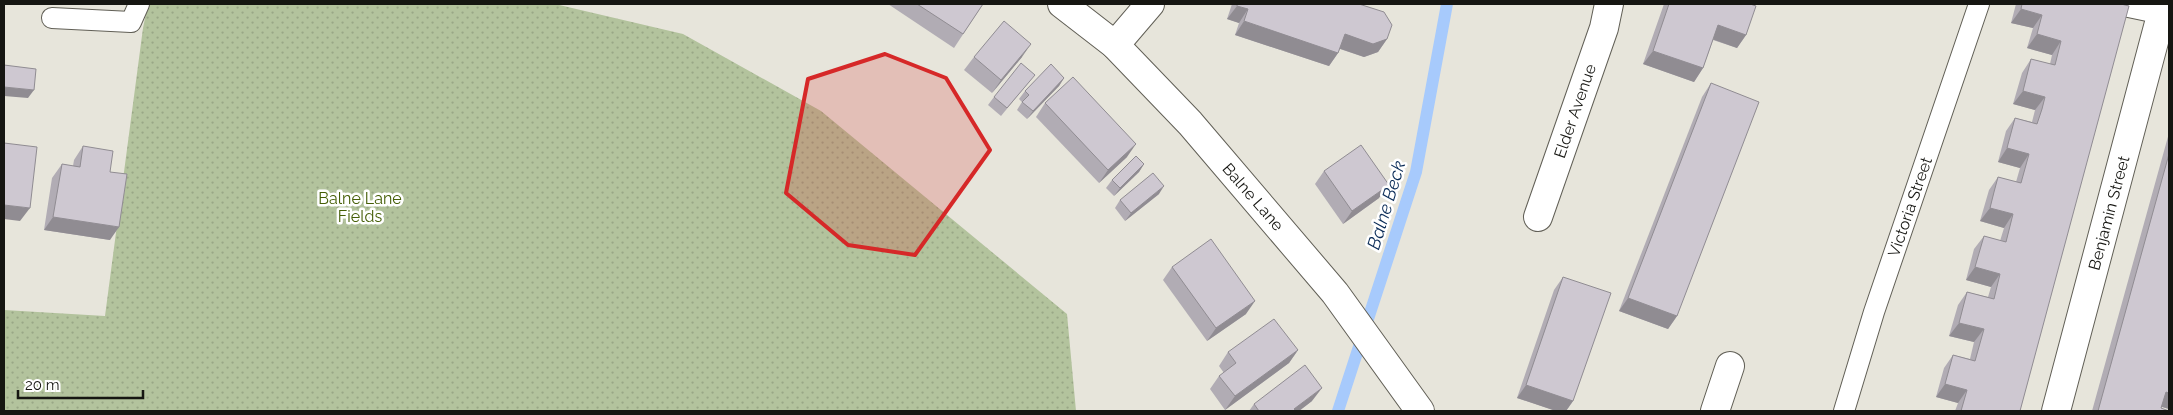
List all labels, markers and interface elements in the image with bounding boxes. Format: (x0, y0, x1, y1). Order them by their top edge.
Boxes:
street label: Elder Avenue (1550, 61, 1600, 161)
street label: Benjamin Street (2085, 153, 2134, 272)
street label: Victoria Street (1884, 154, 1936, 259)
water label: Balne Beck (1363, 158, 1410, 252)
street label: Balne Lane (1219, 159, 1287, 235)
park label: Balne Lane Fields (318, 189, 402, 226)
scale bar (18, 368, 142, 400)
text: 20 m (25, 376, 60, 394)

